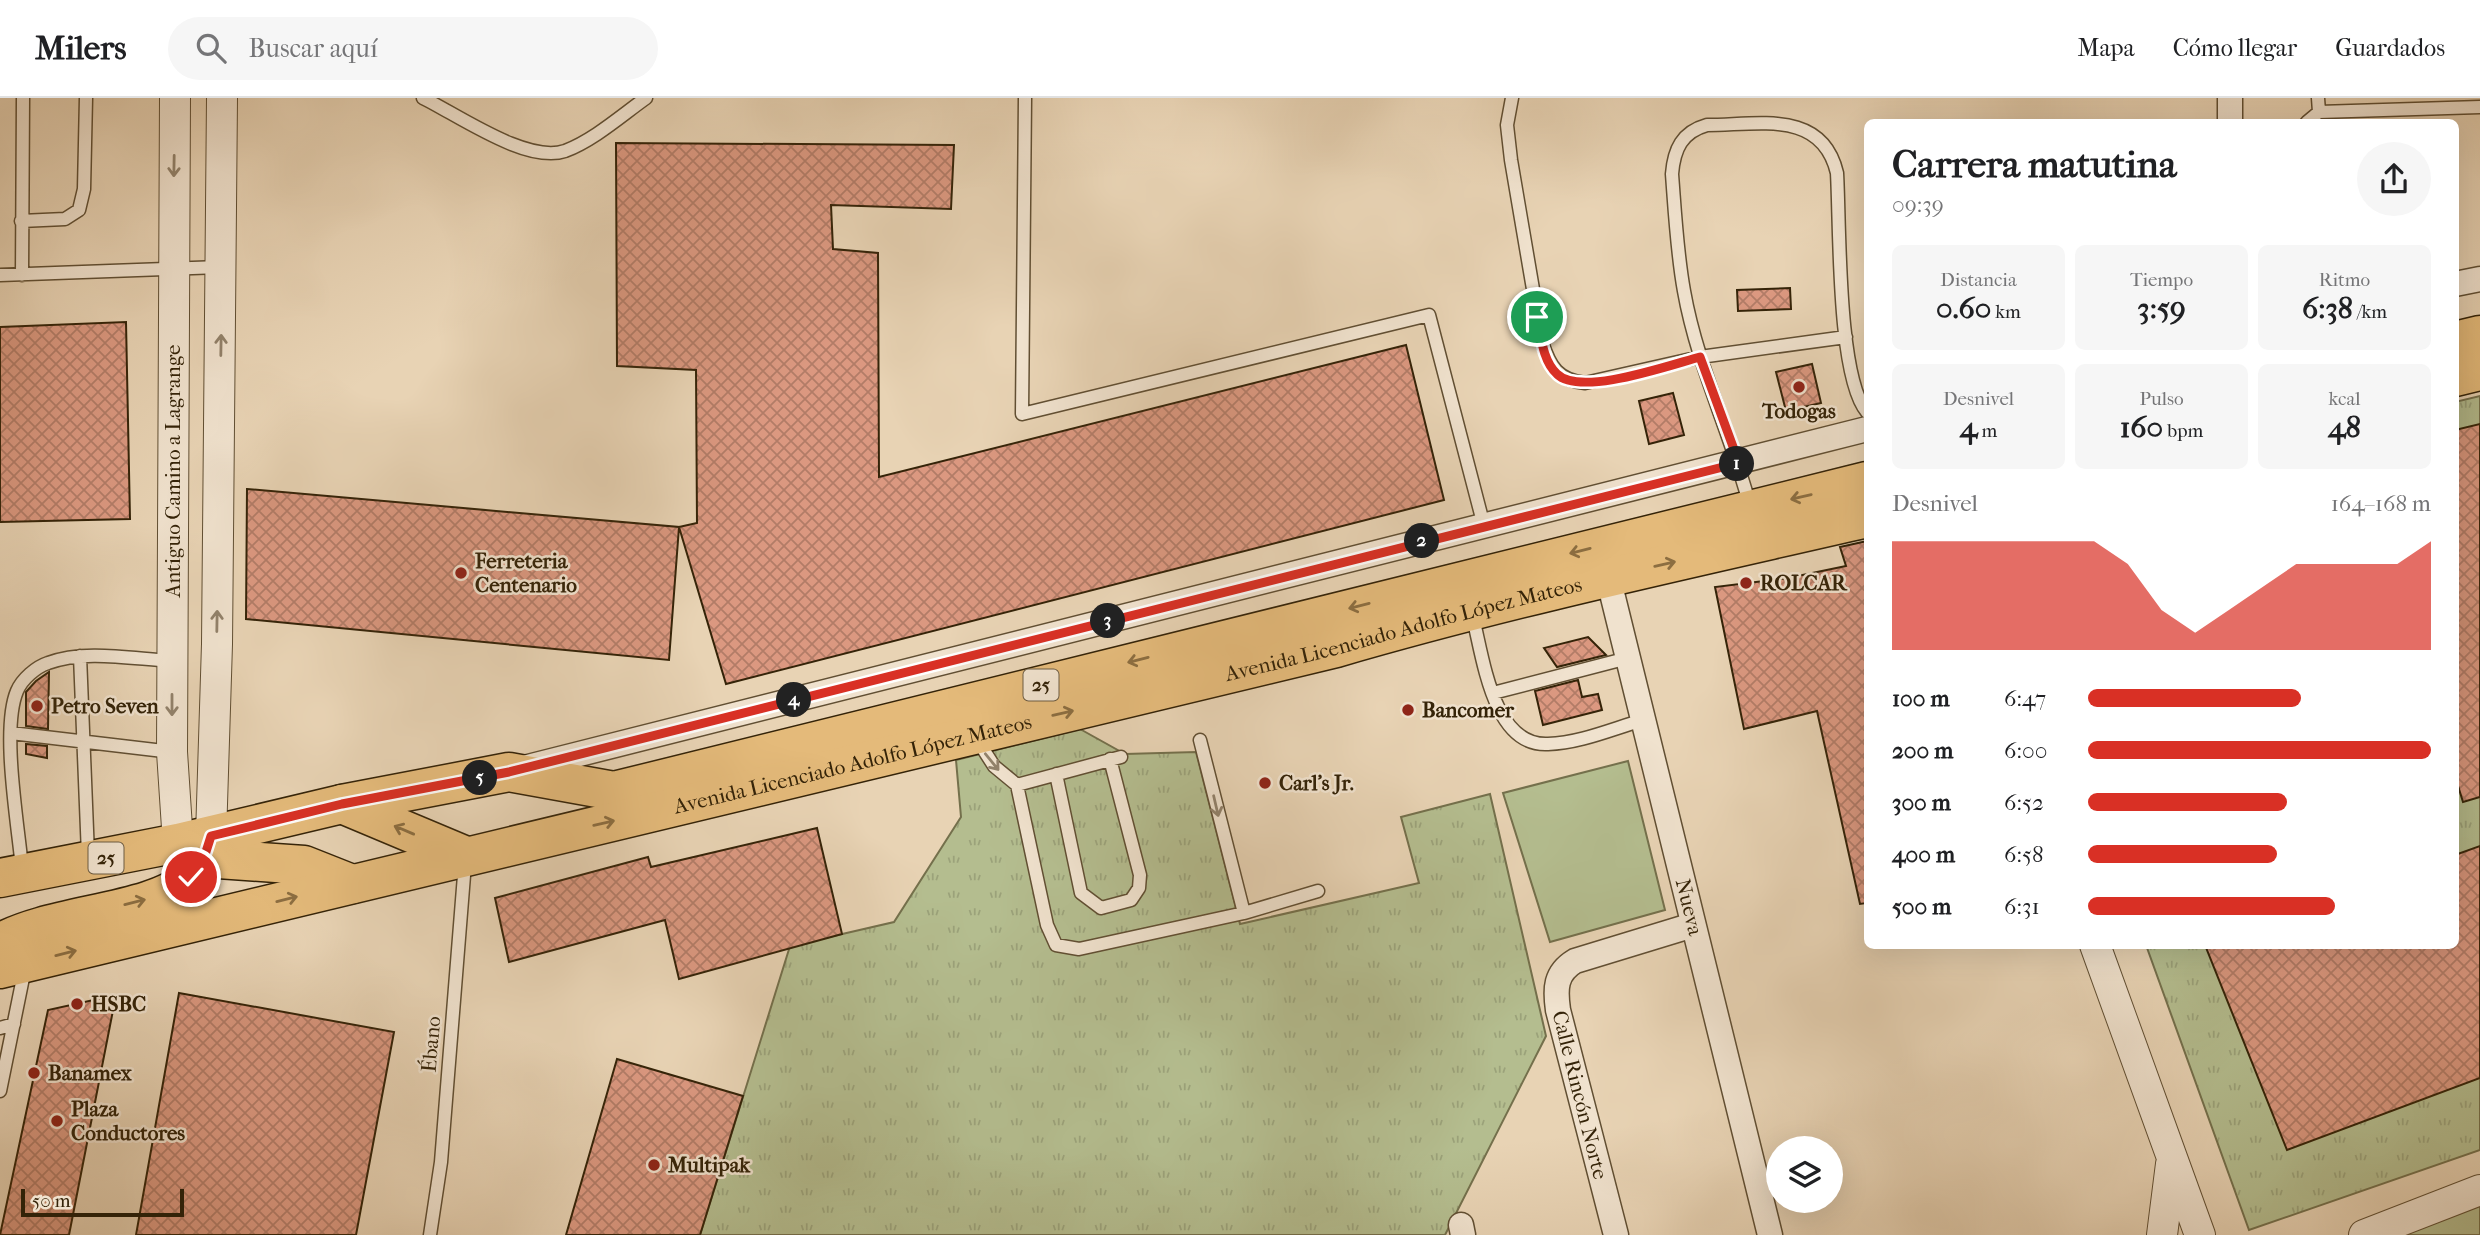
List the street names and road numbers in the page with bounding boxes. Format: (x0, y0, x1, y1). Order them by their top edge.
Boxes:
street label: Antiguo Camino a Lagrange (161, 345, 185, 598)
street label: Avenida Licenciado Adolfo López Mateos (1222, 572, 1584, 686)
road number: 25 (1024, 670, 1058, 700)
street label: Avenida Licenciado Adolfo López Mateos (670, 709, 1034, 819)
road number: 25 (88, 842, 124, 874)
street label: Nueva (1671, 876, 1708, 938)
street label: Calle Rincón Norte (1547, 1008, 1613, 1182)
street label: Ébano (417, 1015, 445, 1073)

